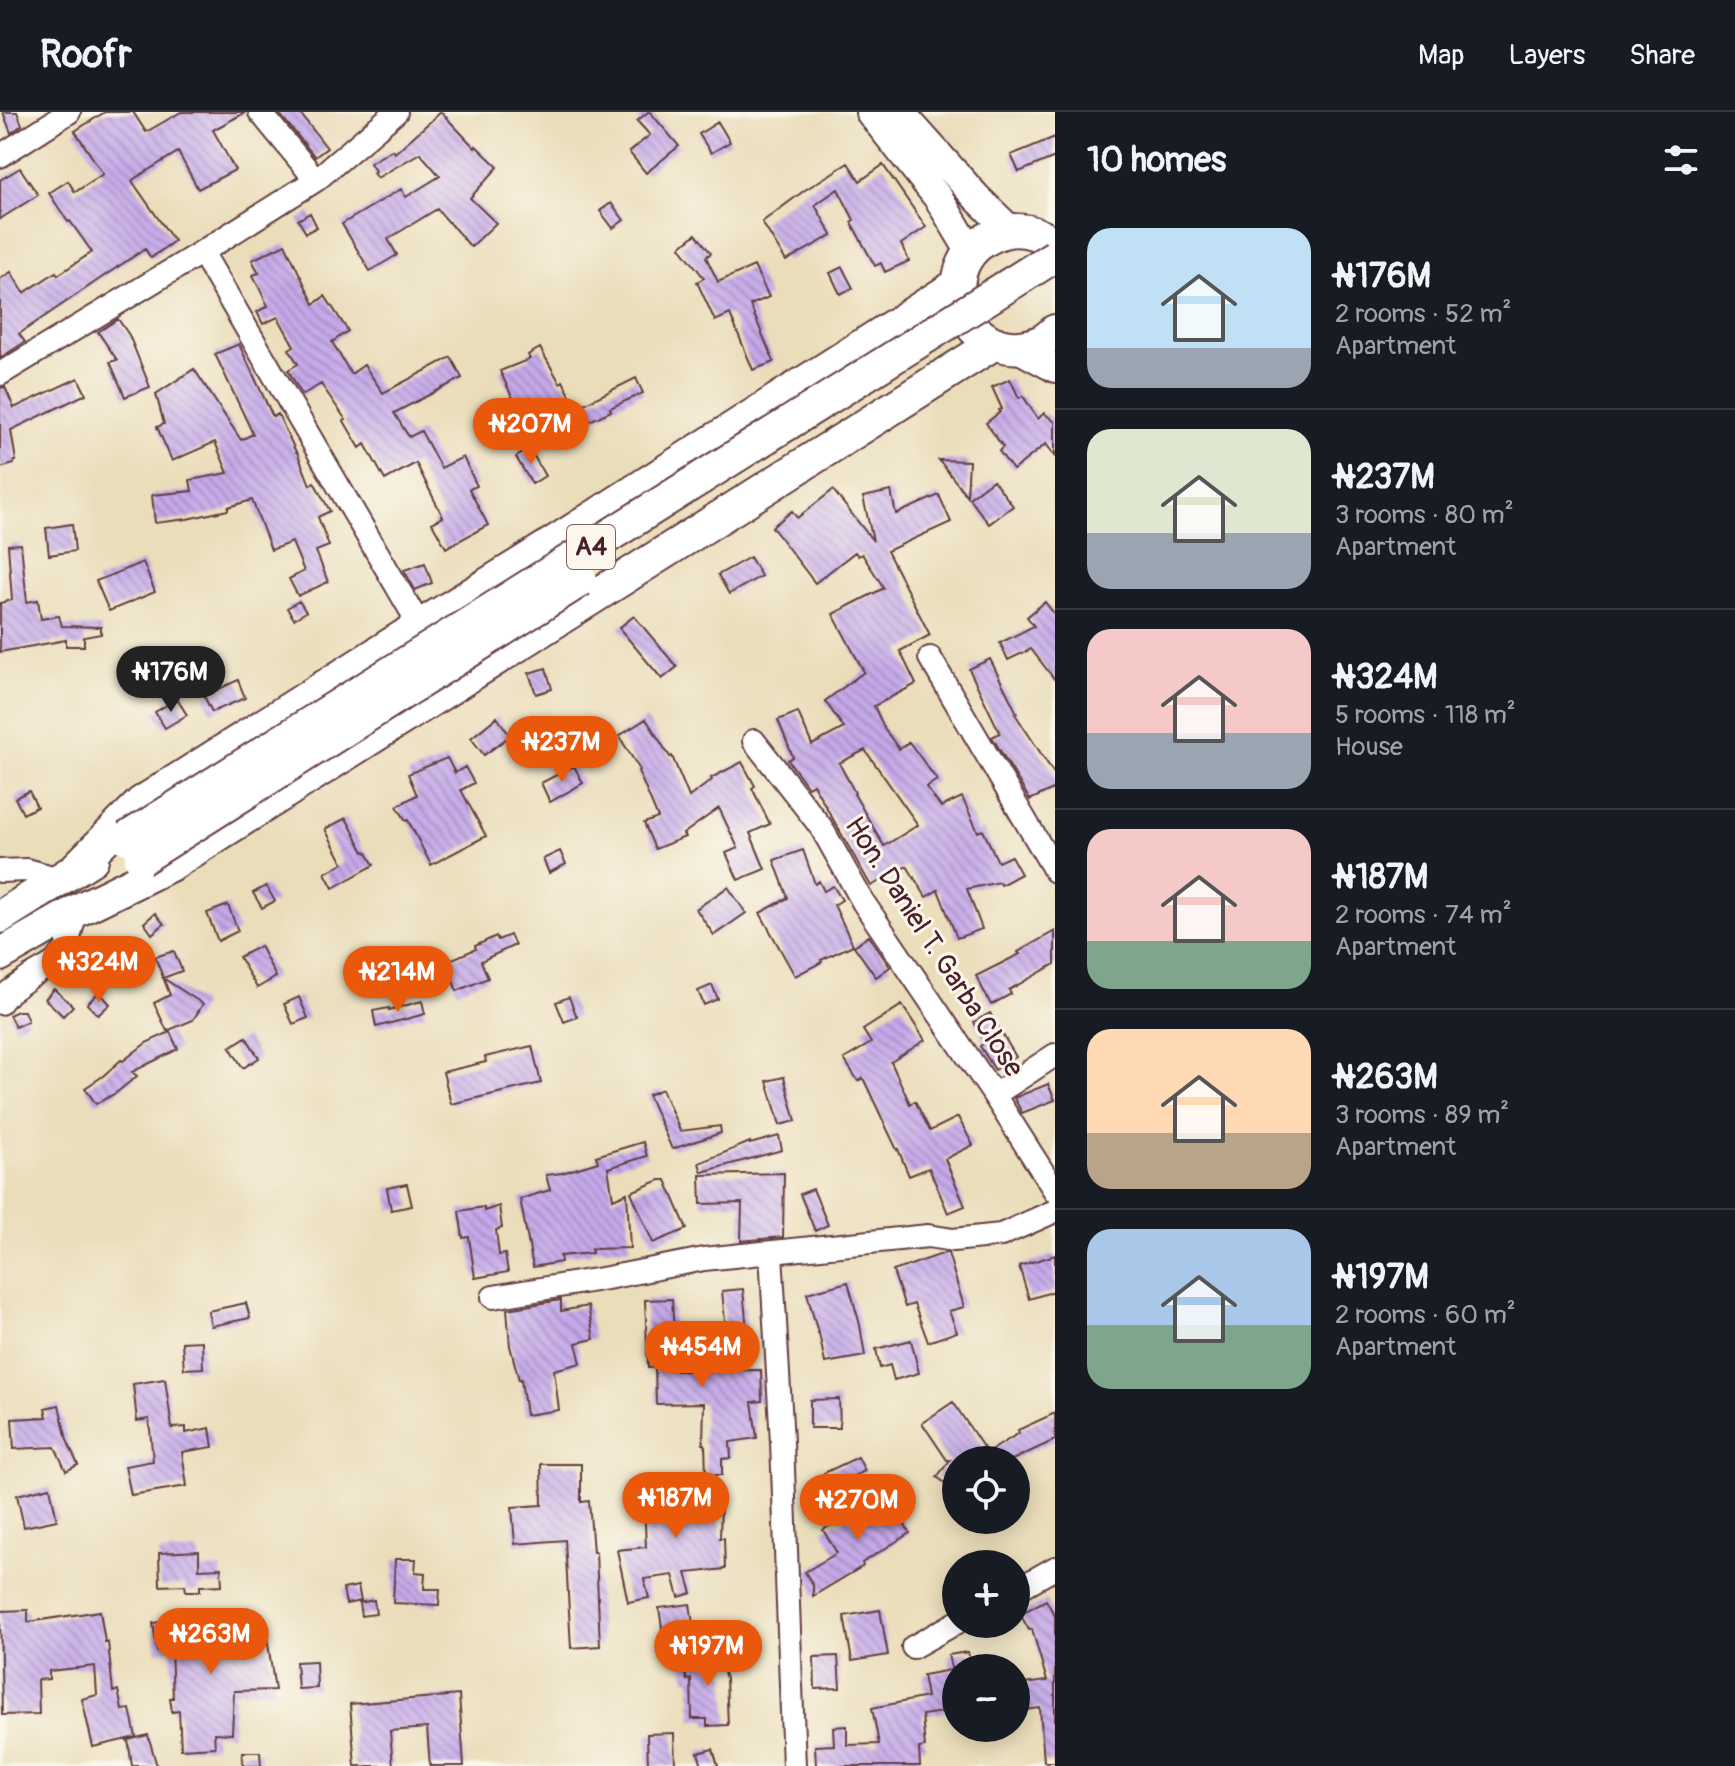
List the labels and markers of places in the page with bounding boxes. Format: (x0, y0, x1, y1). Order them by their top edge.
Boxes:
pin: ₦207M (475, 398, 587, 466)
pin: ₦176M (115, 646, 227, 714)
pin: ₦237M (506, 716, 618, 784)
pin: ₦324M (43, 936, 155, 1004)
pin: ₦214M (342, 946, 454, 1014)
pin: ₦454M (646, 1321, 758, 1389)
pin: ₦187M (620, 1472, 732, 1540)
pin: ₦270M (802, 1474, 914, 1542)
pin: ₦263M (155, 1608, 267, 1676)
pin: ₦197M (652, 1620, 764, 1688)

